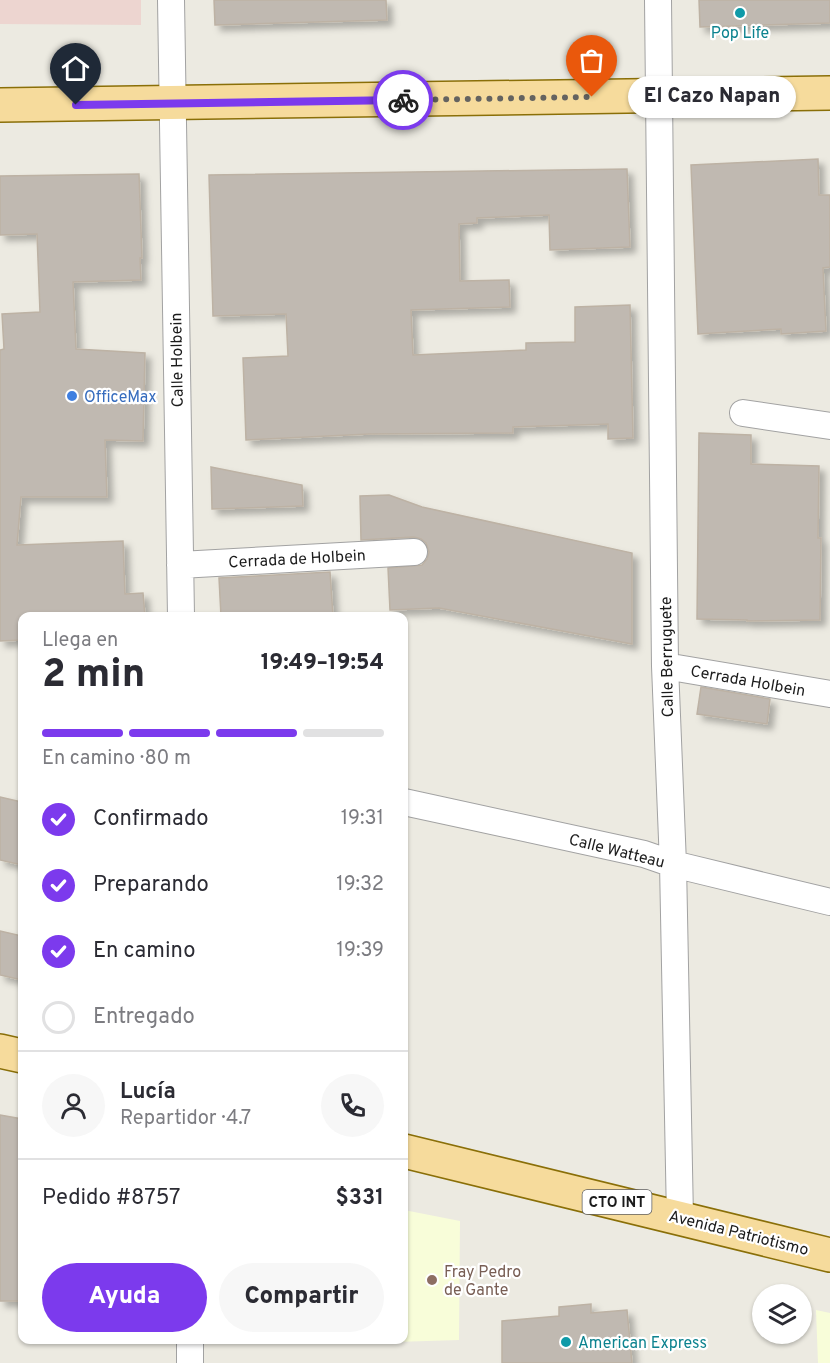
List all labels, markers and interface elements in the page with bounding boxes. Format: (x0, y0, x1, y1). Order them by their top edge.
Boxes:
marker: Pop Life (733, 6, 747, 20)
place label: Pop Life (711, 24, 769, 44)
pin (566, 35, 617, 97)
pin (50, 43, 101, 105)
icon: bag (575, 44, 608, 77)
icon: home (59, 52, 92, 85)
courier (373, 70, 433, 130)
callout: El Cazo Napan (628, 76, 796, 118)
icon: bike (387, 84, 420, 117)
text: El Cazo Napan (644, 84, 780, 110)
street label: Calle Holbein (167, 312, 189, 408)
place label: OfficeMax (84, 388, 157, 408)
marker: OfficeMax (65, 389, 79, 403)
street label: Cerrada de Holbein (228, 546, 366, 574)
street label: Calle Berruguete (657, 596, 679, 718)
text: Llega en (42, 628, 118, 654)
text: 19:49–19:54 (261, 650, 384, 677)
text: 2 min (42, 652, 145, 701)
street label: Cerrada Holbein (689, 662, 807, 702)
text: En camino · 80 m (42, 746, 191, 772)
icon: check (42, 803, 75, 836)
text: Confirmado (93, 806, 209, 833)
text: 19:31 (341, 806, 384, 832)
street label: Calle Watteau (567, 830, 667, 874)
icon: check (42, 869, 75, 902)
text: Preparando (93, 872, 209, 899)
text: 19:32 (336, 872, 384, 898)
icon: check (42, 935, 75, 968)
text: En camino (93, 938, 195, 965)
text: 19:39 (337, 938, 384, 964)
text: Entregado (93, 1004, 195, 1031)
button: person (42, 1074, 105, 1137)
button: phone (321, 1074, 384, 1137)
text: Lucía (120, 1079, 176, 1106)
text: Repartidor · 4.7 (120, 1106, 251, 1132)
text: Pedido #8757 (42, 1185, 181, 1212)
text: $331 (336, 1185, 384, 1212)
road number: CTO INT (582, 1190, 652, 1214)
street label: Avenida Patriotismo (666, 1207, 811, 1261)
button: Ayuda (42, 1263, 207, 1332)
button: Compartir (219, 1263, 384, 1332)
place label: Fray Pedro de Gante (444, 1263, 521, 1301)
marker: Fray Pedro de Gante (425, 1273, 439, 1287)
map controls (752, 1284, 812, 1344)
button: layers (752, 1284, 812, 1344)
place label: American Express (578, 1334, 707, 1354)
marker: American Express (559, 1335, 573, 1349)

